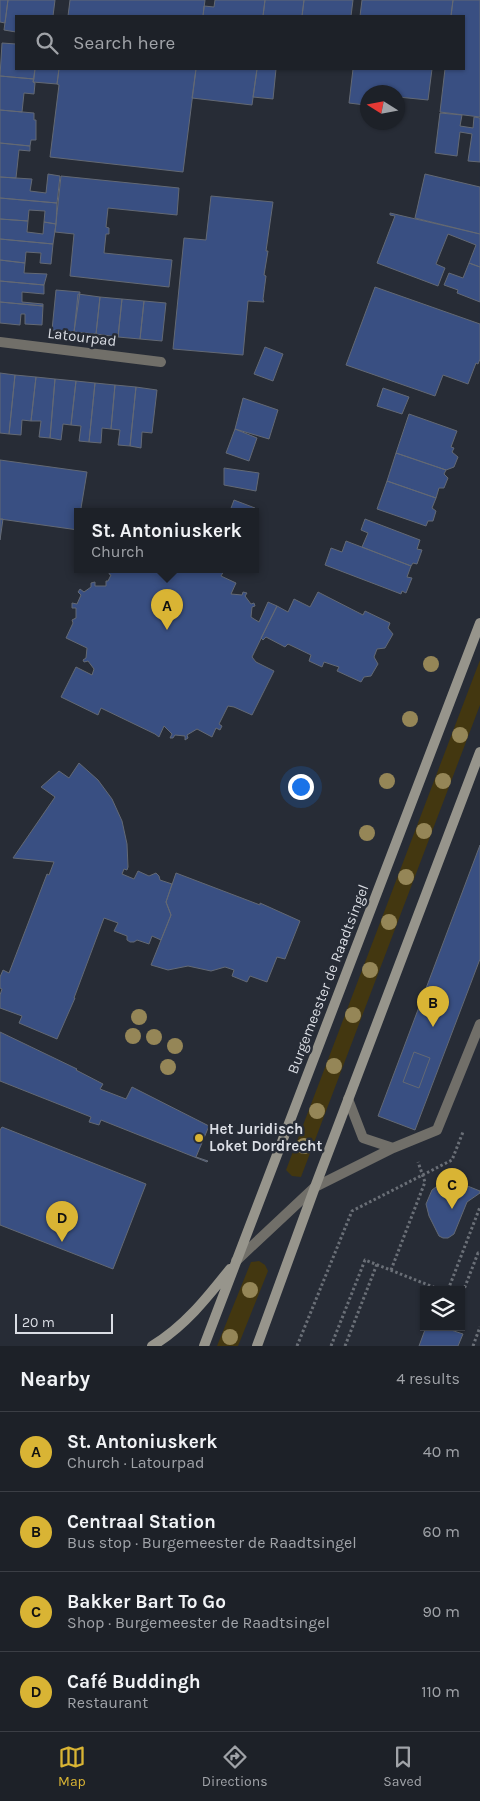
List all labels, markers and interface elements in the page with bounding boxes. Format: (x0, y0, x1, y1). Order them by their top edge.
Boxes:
search box (15, 15, 465, 70)
icon: search (33, 29, 61, 57)
text: Search here (73, 32, 175, 54)
north arrow (360, 85, 405, 130)
street label: Latourpad (46, 324, 118, 350)
popup (74, 508, 259, 573)
text: St. Antoniuskerk (91, 520, 242, 542)
text: Church (91, 542, 144, 561)
pin: A (151, 589, 183, 630)
your location (288, 774, 314, 800)
street label: Burgemeester de Raadtsingel (283, 882, 373, 1076)
pin: B (417, 986, 449, 1027)
place label: Het Juridisch Loket Dordrecht (209, 1120, 322, 1155)
marker: Het Juridisch Loket Dordrecht (193, 1132, 205, 1144)
pin: C (436, 1168, 468, 1209)
pin: D (46, 1201, 78, 1242)
map controls (420, 1286, 465, 1331)
button: layers (420, 1286, 465, 1331)
scale bar (15, 1311, 112, 1334)
text: 20 m (22, 1314, 55, 1331)
text: Nearby (20, 1367, 90, 1391)
text: 4 results (396, 1369, 460, 1388)
text: St. Antoniuskerk (67, 1431, 217, 1453)
text: A (31, 1442, 41, 1461)
text: 40 m (423, 1442, 460, 1461)
text: Church · Latourpad (67, 1453, 204, 1472)
text: Centraal Station (67, 1511, 216, 1533)
text: B (31, 1522, 41, 1541)
text: 60 m (423, 1522, 460, 1541)
text: Bus stop · Burgemeester de Raadtsingel (67, 1533, 357, 1552)
text: Bakker Bart To Go (67, 1591, 226, 1613)
text: C (31, 1602, 41, 1621)
text: 90 m (422, 1602, 460, 1621)
text: Shop · Burgemeester de Raadtsingel (67, 1613, 330, 1632)
text: Café Buddingh (67, 1671, 201, 1693)
text: D (31, 1682, 41, 1701)
text: 110 m (421, 1682, 460, 1701)
text: Restaurant (67, 1693, 148, 1712)
tab: Map (58, 1743, 86, 1790)
tab: Directions (202, 1743, 268, 1790)
tab: Saved (383, 1743, 422, 1790)

